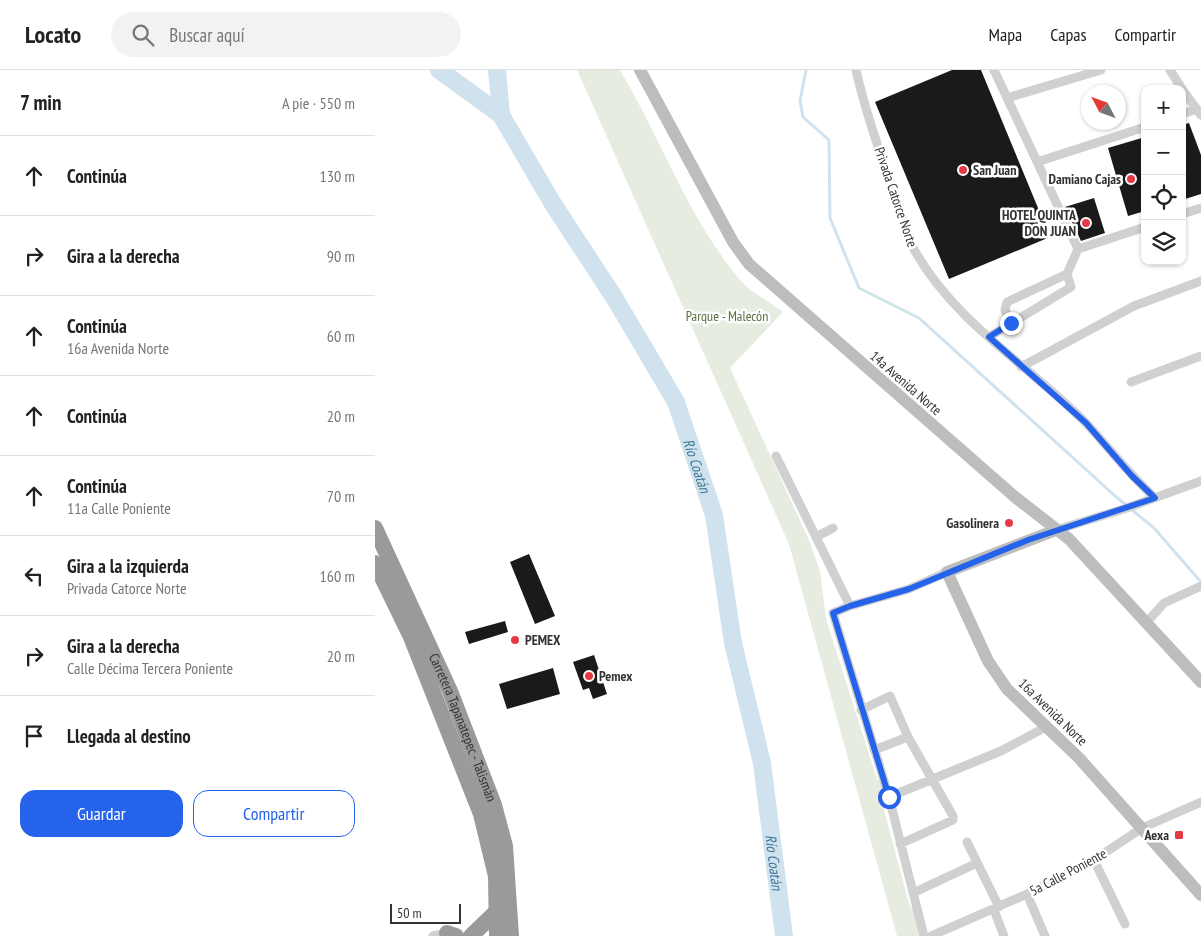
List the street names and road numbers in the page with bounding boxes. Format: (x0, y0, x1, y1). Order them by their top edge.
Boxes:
street label: Privada Catorce Norte (870, 145, 922, 250)
street label: 14a Avenida Norte (866, 347, 946, 419)
street label: Carretera Tapanatepec - Talismán (425, 650, 501, 804)
street label: 16a Avenida Norte (1015, 675, 1092, 750)
street label: 5a Calle Poniente (1026, 844, 1110, 900)

